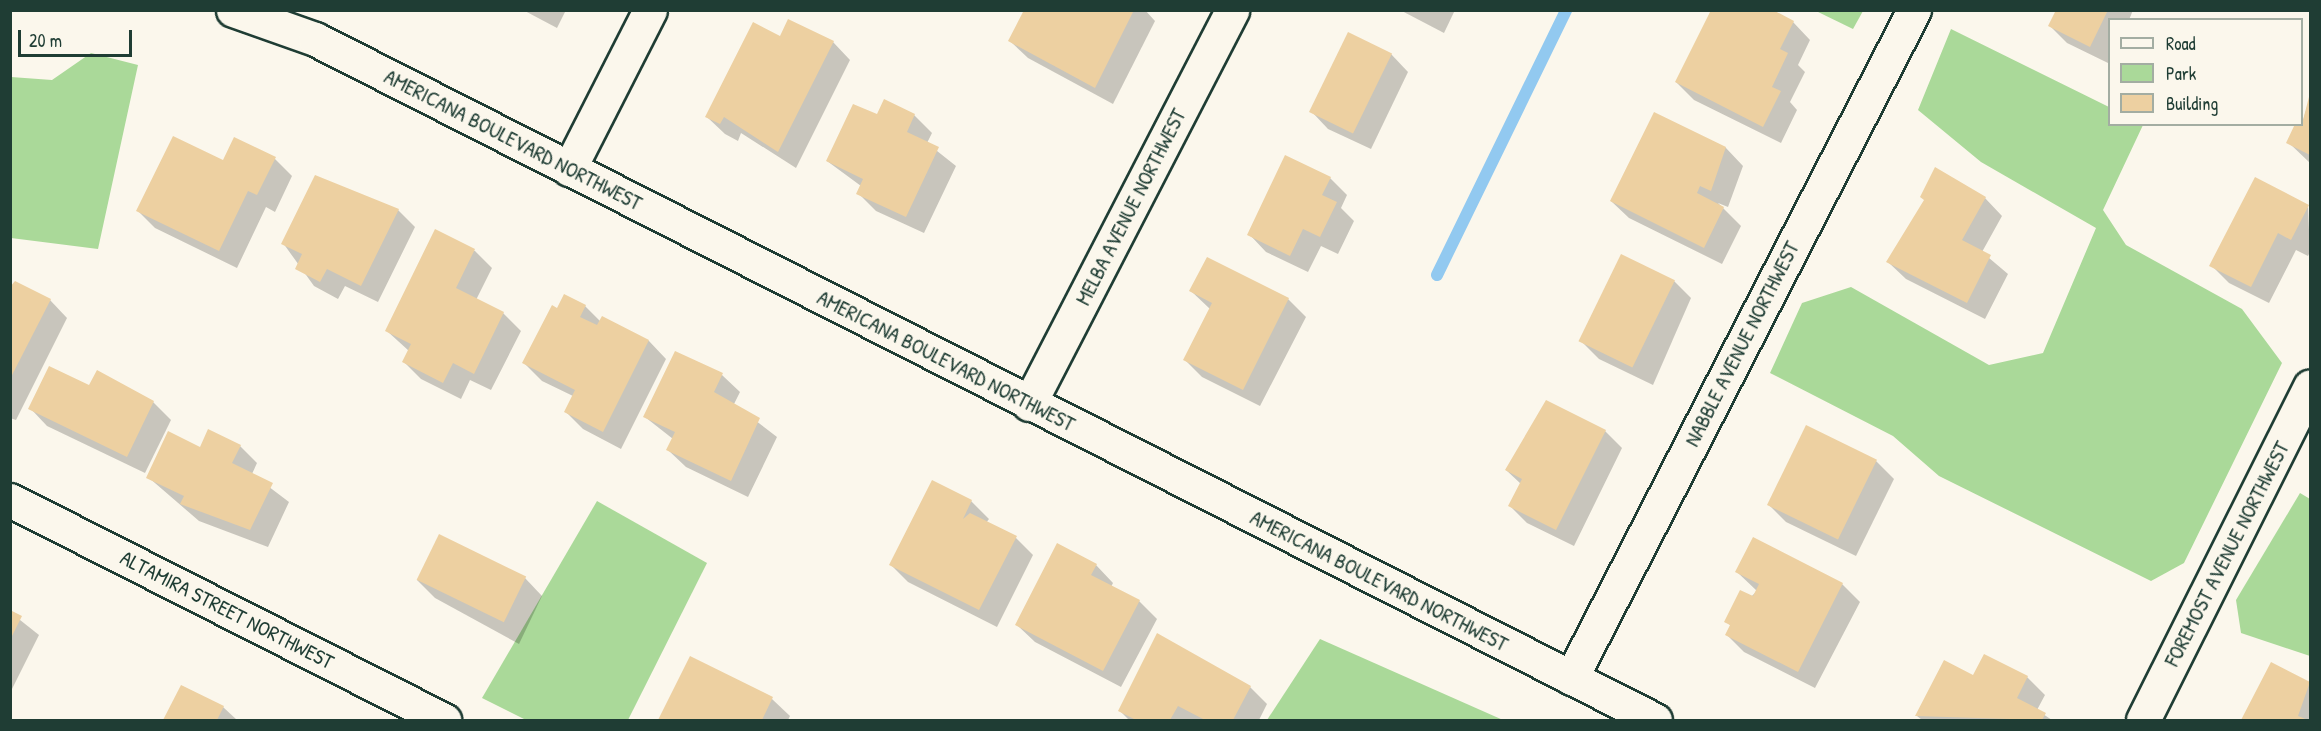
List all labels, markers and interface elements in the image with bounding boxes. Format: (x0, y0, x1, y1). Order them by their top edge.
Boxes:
scale bar (21, 18, 135, 56)
legend (2108, 18, 2303, 126)
text: 20 m (29, 28, 62, 53)
text: Road (2166, 31, 2196, 56)
text: Park (2166, 61, 2196, 86)
street label: AMERICANA BOULEVARD NORTHWEST (380, 64, 646, 216)
text: Building (2166, 91, 2218, 116)
street label: MELBA AVENUE NORTHWEST (1070, 105, 1192, 309)
street label: NABBLE AVENUE NORTHWEST (1679, 237, 1805, 451)
street label: AMERICANA BOULEVARD NORTHWEST (813, 285, 1079, 437)
street label: FOREMOST AVENUE NORTHWEST (2159, 437, 2295, 671)
street label: AMERICANA BOULEVARD NORTHWEST (1246, 505, 1512, 657)
street label: ALTAMIRA STREET NORTHWEST (116, 545, 338, 675)

